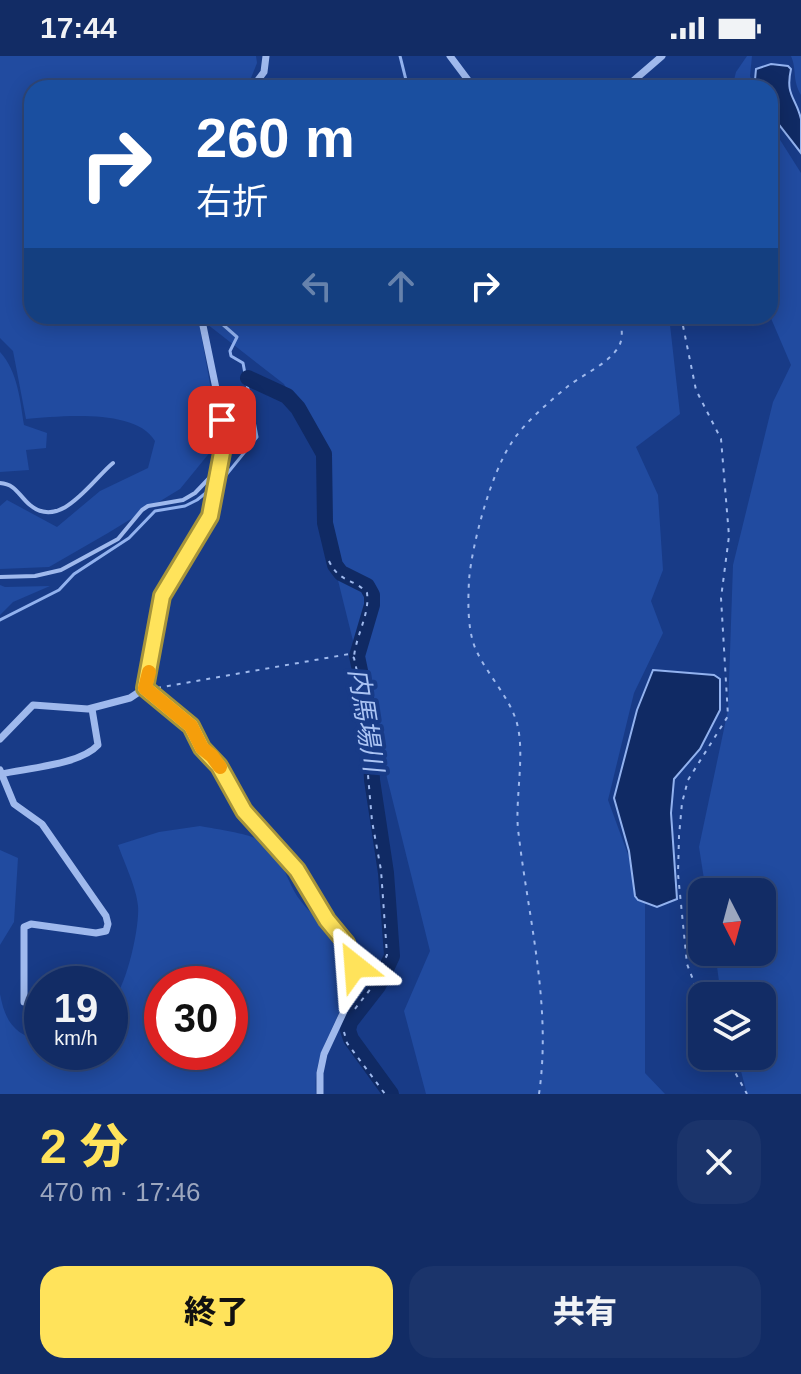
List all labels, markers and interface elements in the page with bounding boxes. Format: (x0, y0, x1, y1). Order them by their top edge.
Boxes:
text: 17:44 (40, 11, 117, 44)
text: 260 m (196, 106, 355, 169)
icon: right (64, 112, 168, 216)
text: 右折 (196, 181, 268, 222)
icon: left (295, 264, 339, 308)
icon: ahead (379, 264, 423, 308)
icon: right (463, 264, 507, 308)
pin (188, 386, 256, 454)
icon: arrive (200, 398, 244, 442)
water label: 内馬場川 (343, 666, 389, 777)
north arrow (688, 878, 776, 966)
map controls (688, 878, 776, 1070)
position arrow (313, 924, 397, 1008)
speed limit sign: 30 (144, 966, 248, 1070)
button: layers (688, 982, 776, 1070)
text: 19 (54, 986, 98, 1030)
text: km/h (54, 1027, 98, 1049)
text: 2 分 (40, 1120, 128, 1173)
button: close (677, 1120, 761, 1204)
text: 470 m · 17:46 (40, 1177, 200, 1207)
button: 終了 (40, 1266, 393, 1358)
button: 共有 (409, 1266, 761, 1358)

